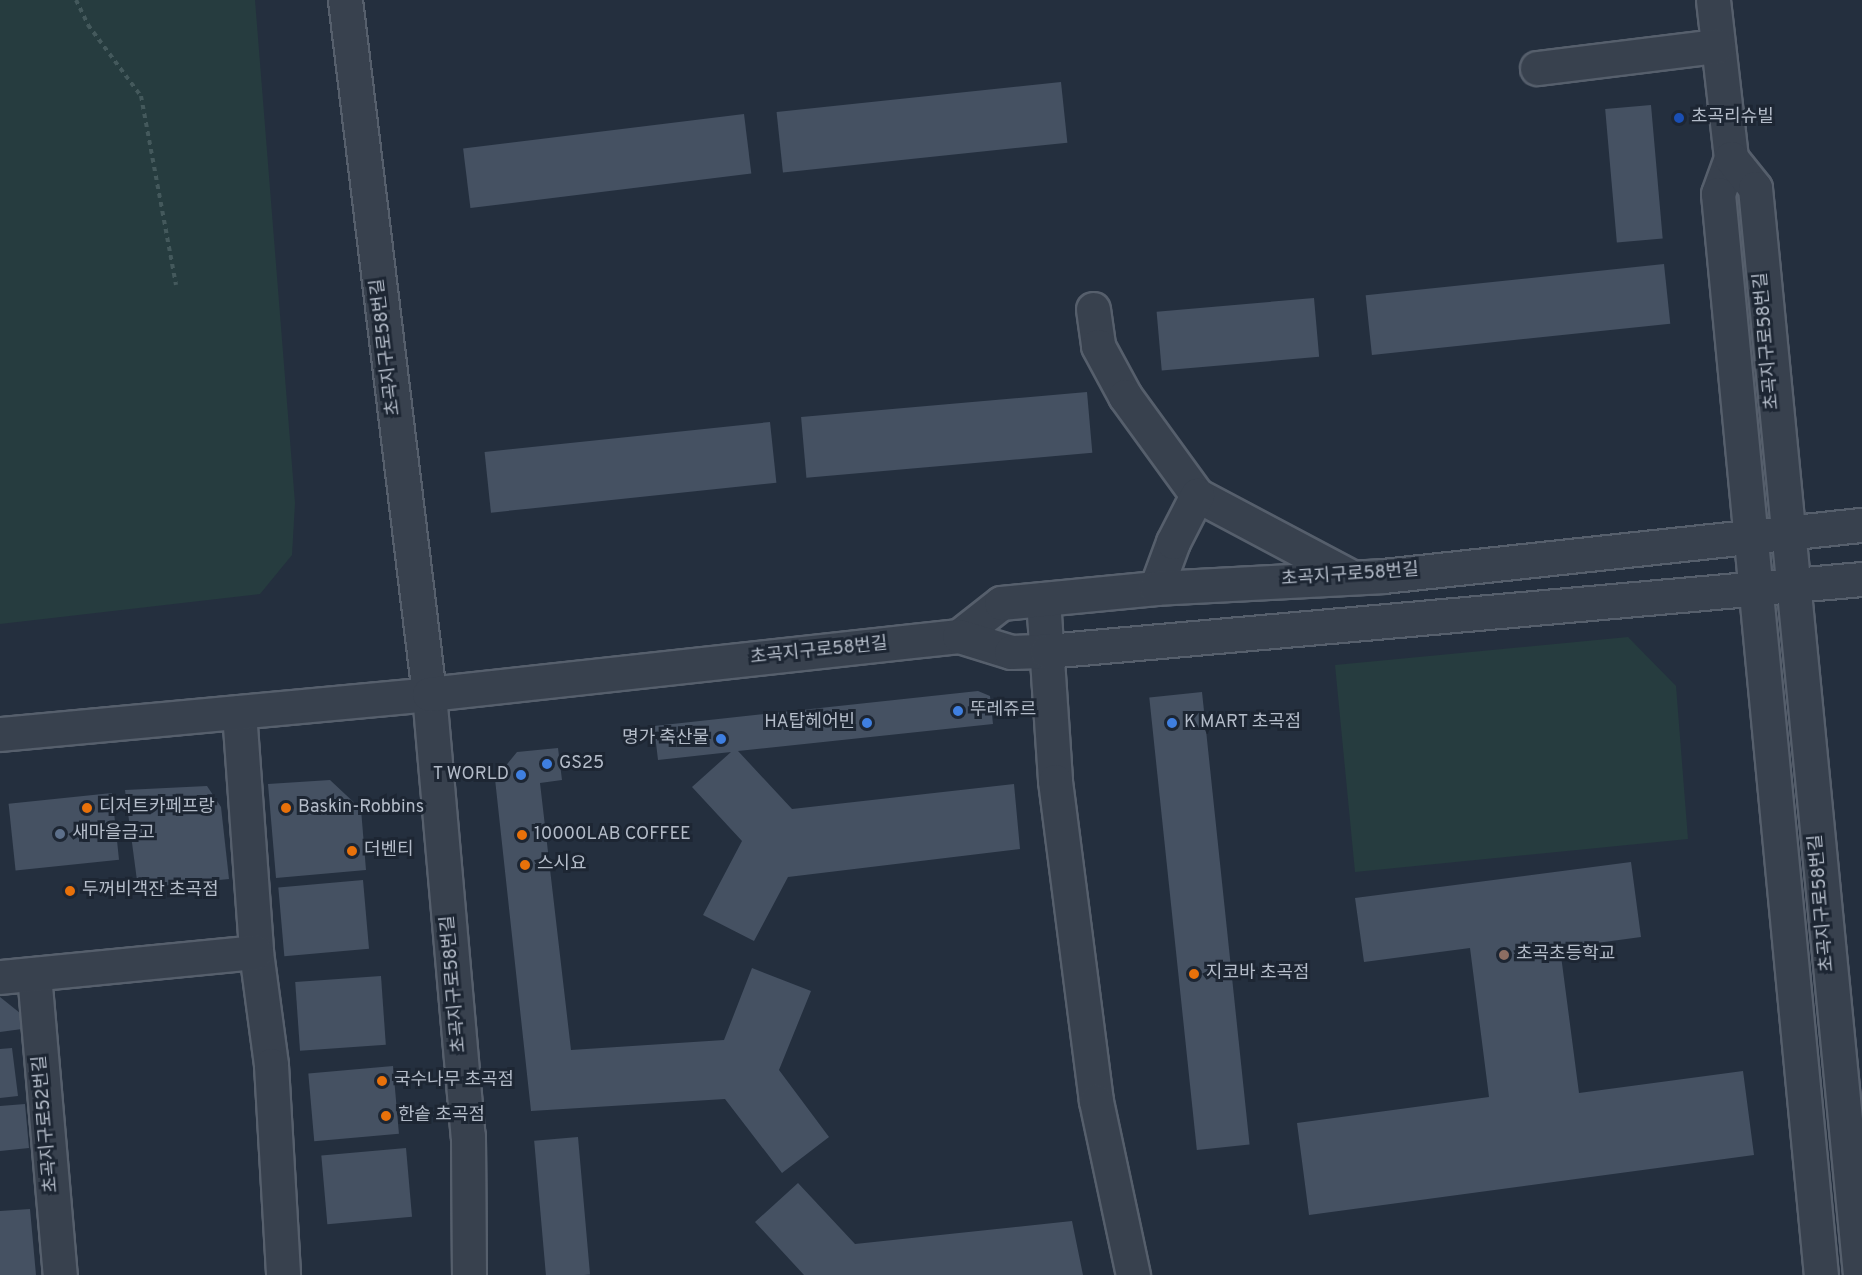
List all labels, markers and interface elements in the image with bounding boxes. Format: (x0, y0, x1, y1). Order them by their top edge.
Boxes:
place label: 초곡리슈빌 (1691, 107, 1774, 129)
marker: 초곡리슈빌 (1672, 111, 1686, 125)
street label: 초곡지구로58번길 (1751, 271, 1785, 411)
street label: 초곡지구로58번길 (368, 277, 406, 417)
street label: 초곡지구로58번길 (1280, 560, 1420, 592)
street label: 초곡지구로58번길 (749, 634, 889, 670)
place label: 뚜레쥬르 (970, 700, 1036, 722)
marker: 뚜레쥬르 (951, 704, 965, 718)
place label: HA탑헤어빈 (764, 712, 855, 734)
place label: K MART 초곡점 (1184, 712, 1302, 734)
marker: HA탑헤어빈 (860, 716, 874, 730)
marker: K MART 초곡점 (1165, 716, 1179, 730)
place label: 명가 축산물 (622, 728, 709, 750)
marker: 명가 축산물 (714, 732, 728, 746)
place label: GS25 (559, 753, 604, 775)
marker: GS25 (540, 757, 554, 771)
place label: T WORLD (432, 764, 509, 786)
marker: T WORLD (514, 768, 528, 782)
place label: 디저트카페프랑 (99, 797, 215, 819)
place label: Baskin-Robbins (298, 797, 424, 819)
marker: 디저트카페프랑 (80, 801, 94, 815)
marker: Baskin-Robbins (279, 801, 293, 815)
place label: 새마을금고 (72, 823, 155, 845)
place label: 10000LAB COFFEE (534, 824, 691, 846)
marker: 새마을금고 (53, 827, 67, 841)
marker: 10000LAB COFFEE (515, 828, 529, 842)
street label: 초곡지구로58번길 (1806, 833, 1840, 973)
place label: 더벤티 (364, 840, 414, 862)
marker: 더벤티 (345, 844, 359, 858)
place label: 스시요 (537, 854, 587, 876)
marker: 스시요 (518, 858, 532, 872)
place label: 두꺼비객잔 초곡점 (82, 880, 219, 902)
marker: 두꺼비객잔 초곡점 (63, 884, 77, 898)
street label: 초곡지구로58번길 (438, 914, 472, 1054)
place label: 초곡초등학교 (1516, 944, 1615, 966)
marker: 초곡초등학교 (1497, 948, 1511, 962)
place label: 지코바 초곡점 (1206, 963, 1310, 985)
marker: 지코바 초곡점 (1187, 967, 1201, 981)
street label: 초곡지구로52번길 (30, 1054, 64, 1194)
place label: 국수나무 초곡점 (394, 1070, 514, 1092)
marker: 국수나무 초곡점 (375, 1074, 389, 1088)
place label: 한솥 초곡점 (398, 1105, 485, 1127)
marker: 한솥 초곡점 (379, 1109, 393, 1123)

